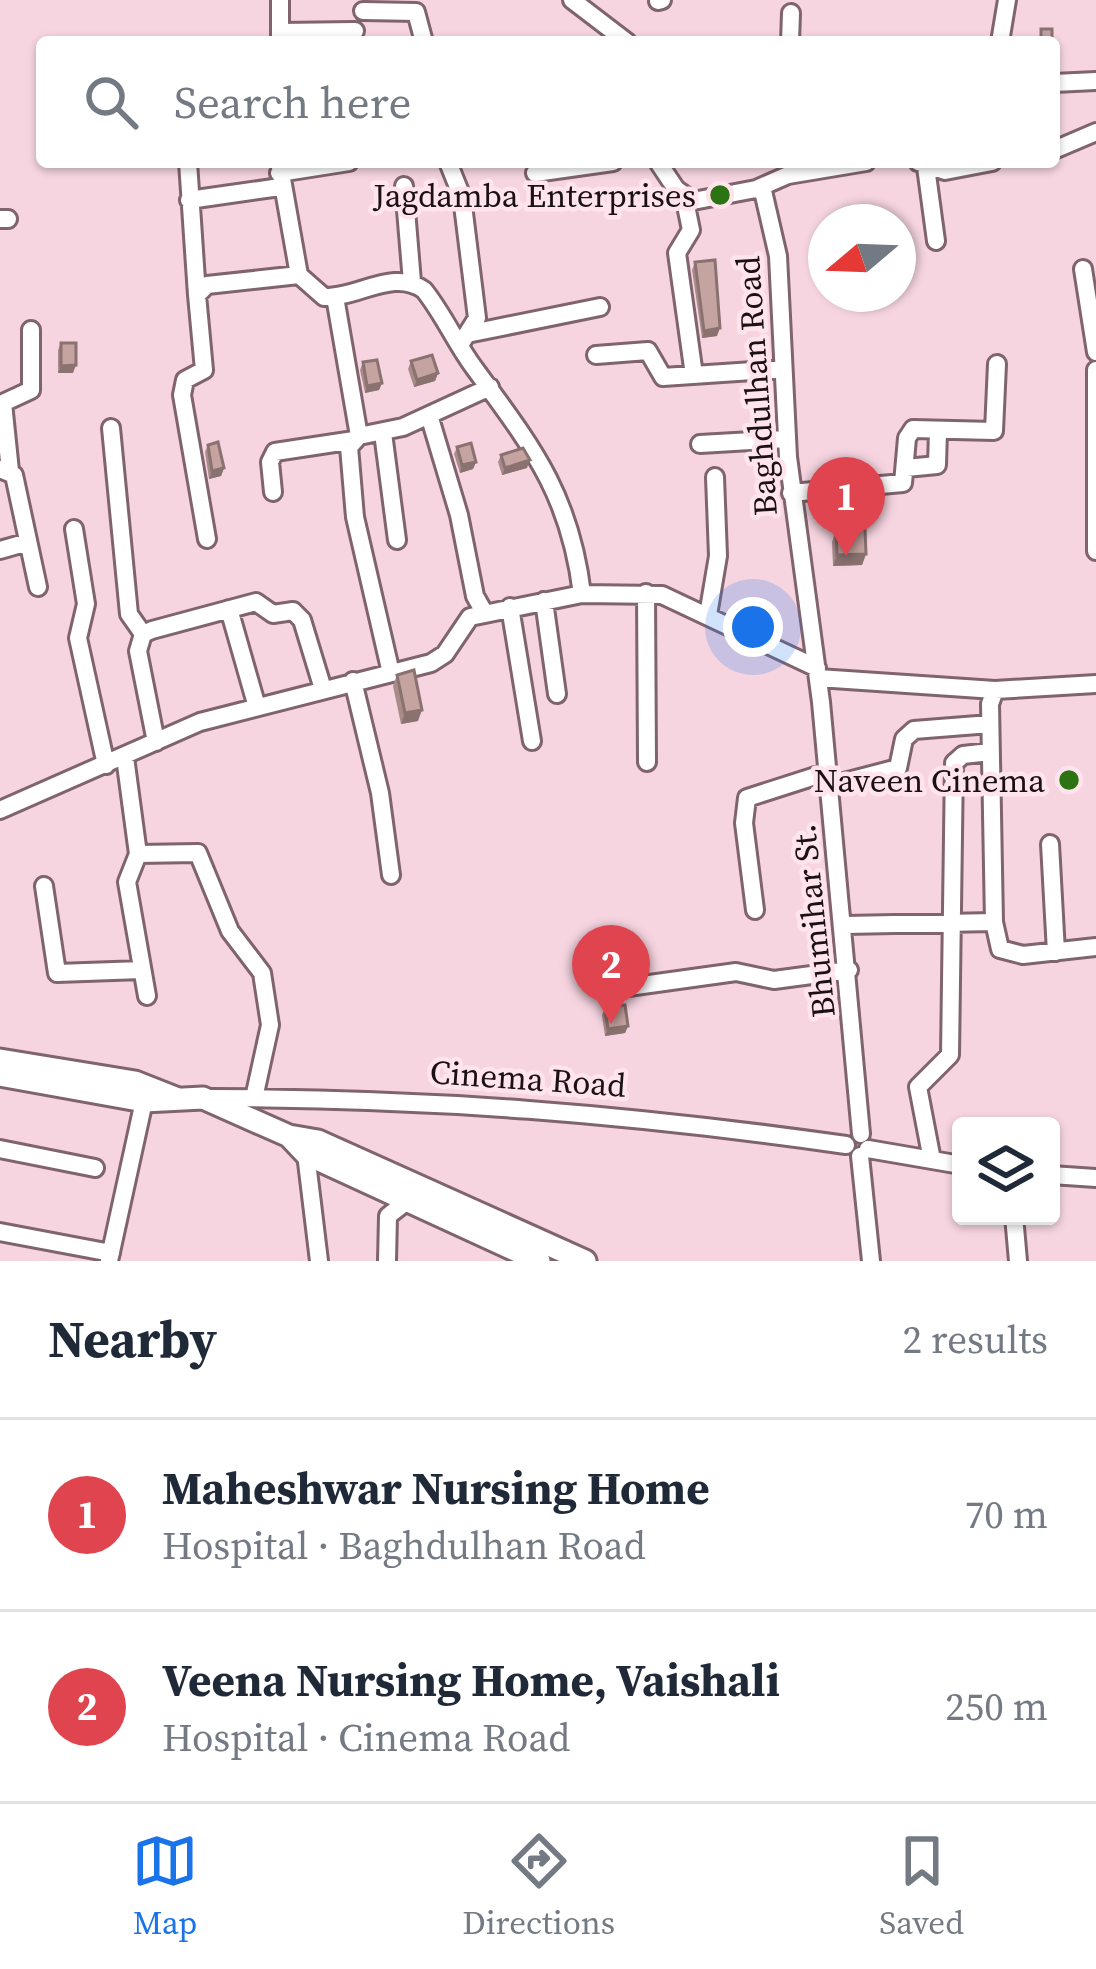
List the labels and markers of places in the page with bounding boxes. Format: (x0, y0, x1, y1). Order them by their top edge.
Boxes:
place label: Jagdamba Enterprises (372, 173, 696, 218)
marker: Jagdamba Enterprises (707, 182, 733, 208)
pin: 1 (807, 457, 885, 556)
place label: Naveen Cinema (814, 758, 1045, 803)
marker: Naveen Cinema (1056, 767, 1082, 793)
pin: 2 (572, 925, 650, 1024)

